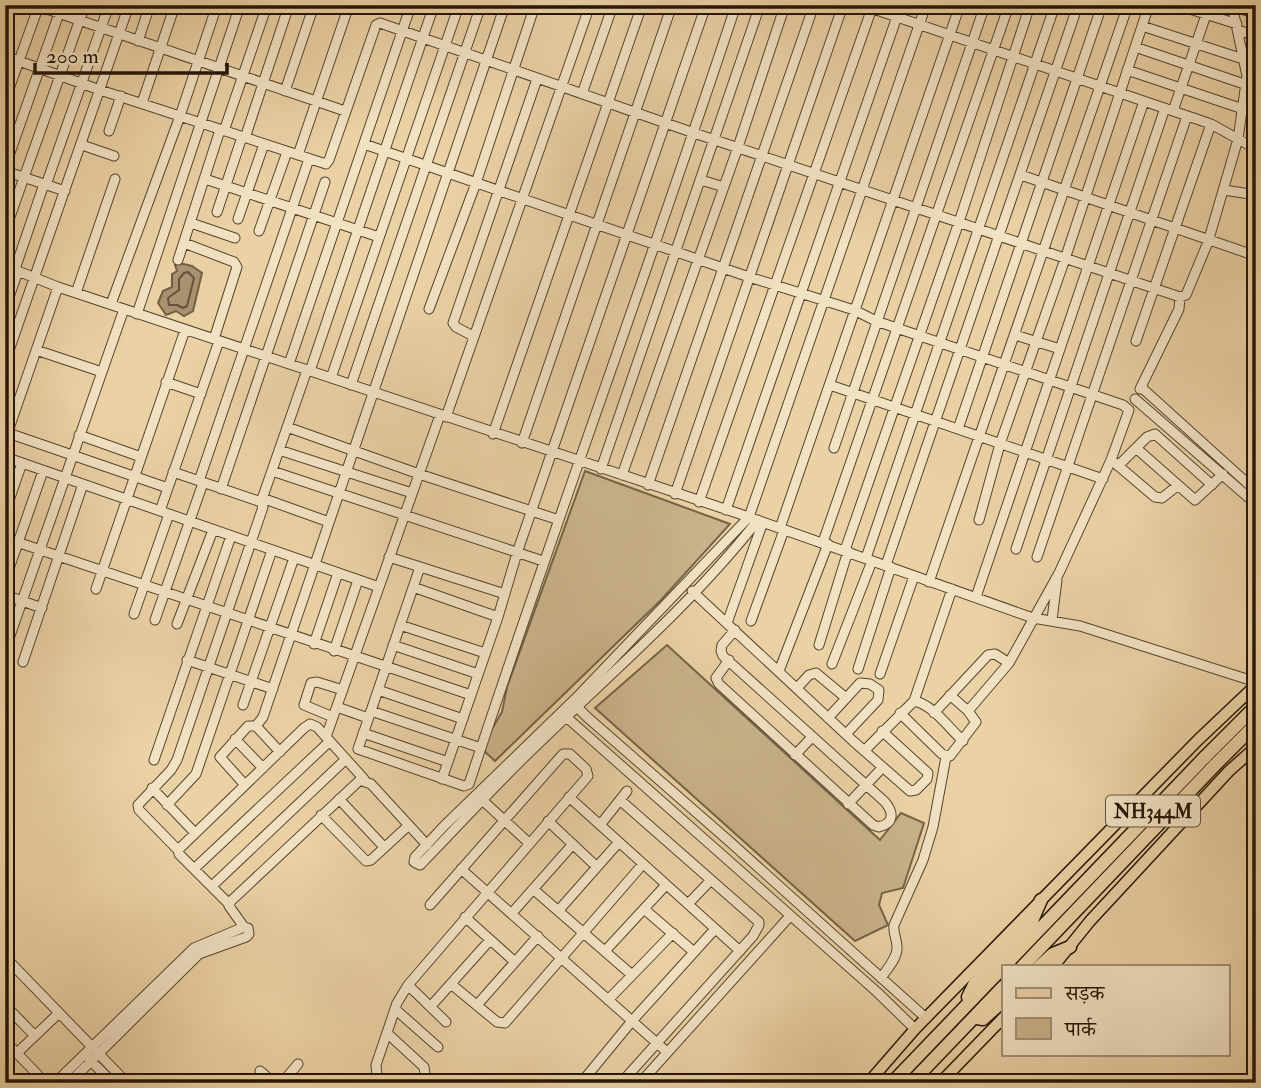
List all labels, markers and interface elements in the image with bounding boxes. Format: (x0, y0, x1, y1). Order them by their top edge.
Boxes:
scale bar (35, 32, 228, 76)
text: 200 m (46, 43, 99, 70)
road number: NH344M (1106, 796, 1200, 826)
legend (1002, 965, 1230, 1056)
text: सड़क (1064, 980, 1105, 1007)
text: पार्क (1064, 1016, 1097, 1043)

